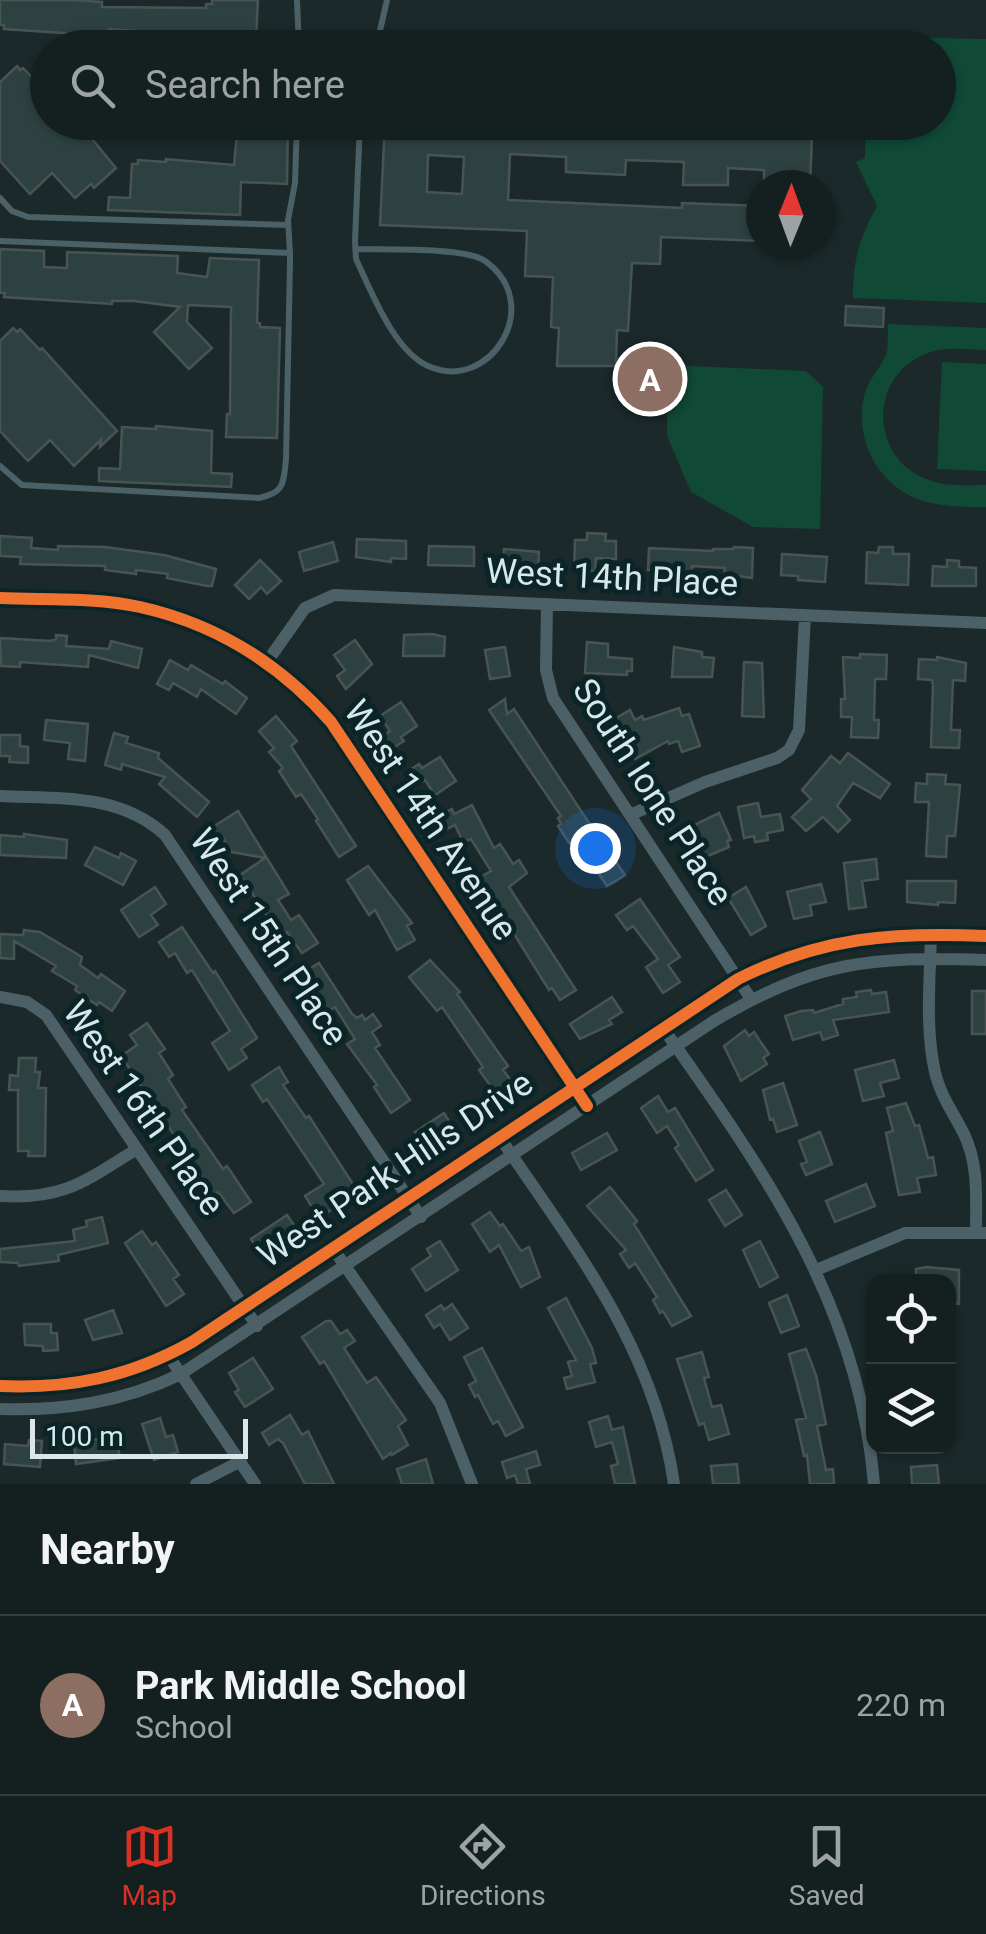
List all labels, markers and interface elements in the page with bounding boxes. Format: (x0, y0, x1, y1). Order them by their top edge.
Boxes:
search box (30, 30, 956, 140)
icon: search (65, 58, 120, 113)
text: Search here (145, 63, 345, 107)
north arrow (746, 170, 836, 260)
pin: A (618, 342, 682, 416)
street label: West 14th Place (485, 550, 739, 605)
street label: South Ione Place (564, 671, 741, 913)
street label: West 14th Avenue (335, 693, 526, 948)
street label: West 15th Place (181, 821, 356, 1053)
your location (570, 823, 621, 874)
street label: West 16th Place (54, 993, 233, 1223)
street label: West Park Hills Drive (250, 1062, 540, 1277)
map controls (866, 1274, 956, 1454)
button: locate (866, 1274, 956, 1364)
button: layers (866, 1364, 956, 1454)
scale bar (30, 1414, 248, 1458)
text: 100 m (45, 1420, 124, 1453)
text: Nearby (40, 1525, 175, 1574)
text: Park Middle School (135, 1664, 467, 1708)
text: A (62, 1686, 83, 1724)
text: 220 m (856, 1686, 946, 1724)
text: School (135, 1708, 233, 1746)
tab: Map (122, 1819, 177, 1912)
tab: Directions (420, 1819, 546, 1912)
tab: Saved (789, 1819, 864, 1912)

